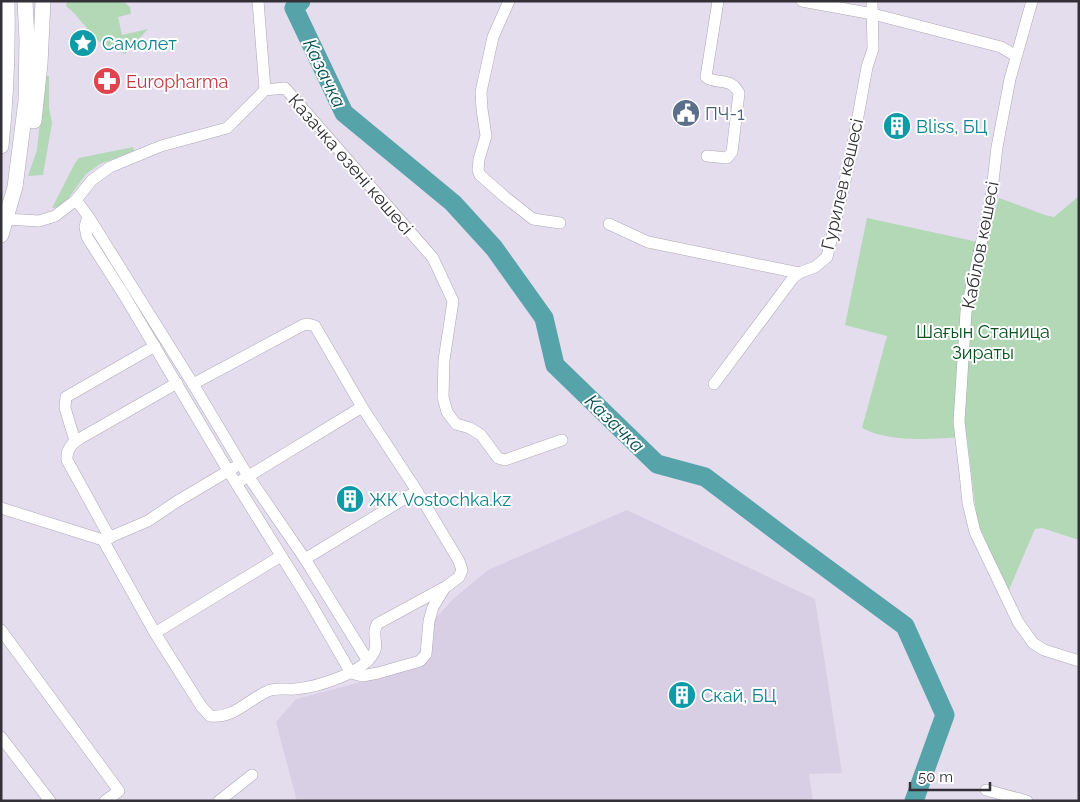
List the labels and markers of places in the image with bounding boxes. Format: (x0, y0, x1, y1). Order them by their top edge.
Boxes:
place icon: Самолет (68, 28, 98, 58)
place label: Самолет (102, 33, 177, 54)
pharmacy icon: Europharma (92, 66, 122, 96)
place label: Europharma (126, 71, 228, 92)
public building icon: ПЧ-1 (671, 98, 701, 128)
place label: ПЧ-1 (705, 103, 745, 124)
building icon: Bliss, БЦ (882, 111, 912, 141)
place label: Bliss, БЦ (916, 116, 988, 137)
building icon: ЖК Vostochka.kz (335, 484, 365, 514)
place label: ЖК Vostochka.kz (369, 489, 511, 510)
building icon: Скай, БЦ (667, 680, 697, 710)
place label: Скай, БЦ (701, 685, 777, 706)

